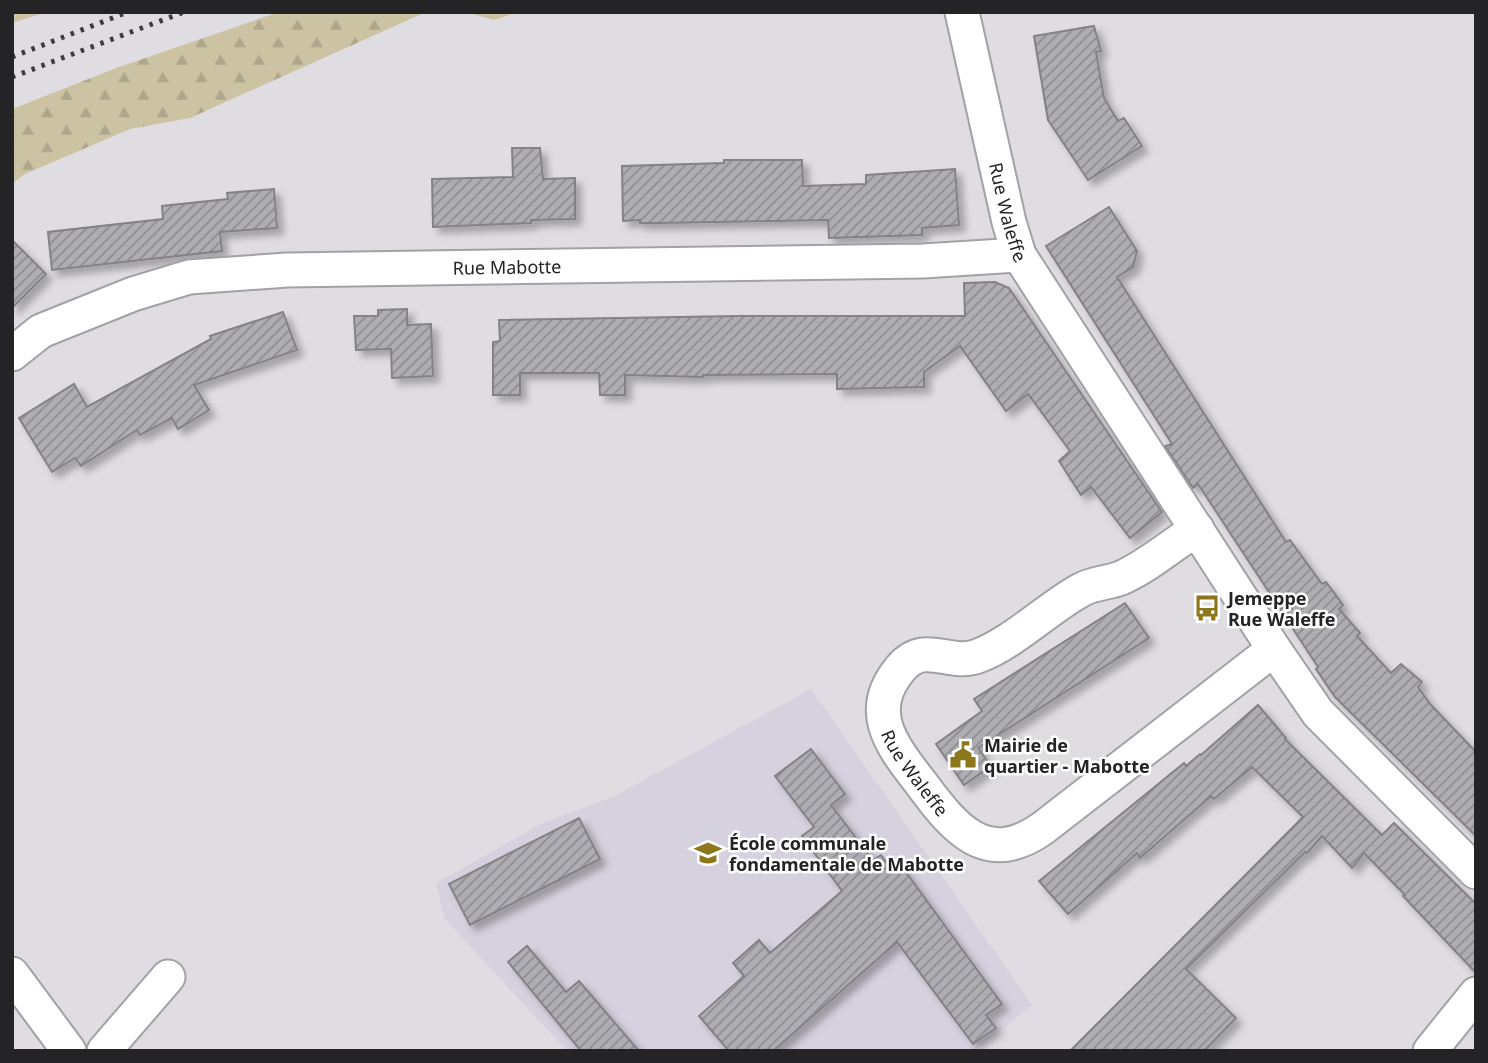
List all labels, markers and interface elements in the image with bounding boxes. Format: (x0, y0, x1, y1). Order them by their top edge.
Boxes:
street label: Rue Waleffe (984, 160, 1032, 266)
street label: Rue Mabotte (452, 254, 562, 280)
place label: Jemeppe Rue Waleffe (1226, 586, 1336, 631)
bus stop icon: Jemeppe Rue Waleffe (1192, 593, 1222, 623)
street label: Rue Waleffe (876, 726, 954, 821)
place label: Mairie de quartier - Mabotte (984, 733, 1150, 778)
public building icon: Mairie de quartier - Mabotte (948, 740, 978, 770)
place label: École communale fondamentale de Mabotte (729, 831, 964, 876)
school or university icon: École communale fondamentale de Mabotte (693, 838, 723, 868)

